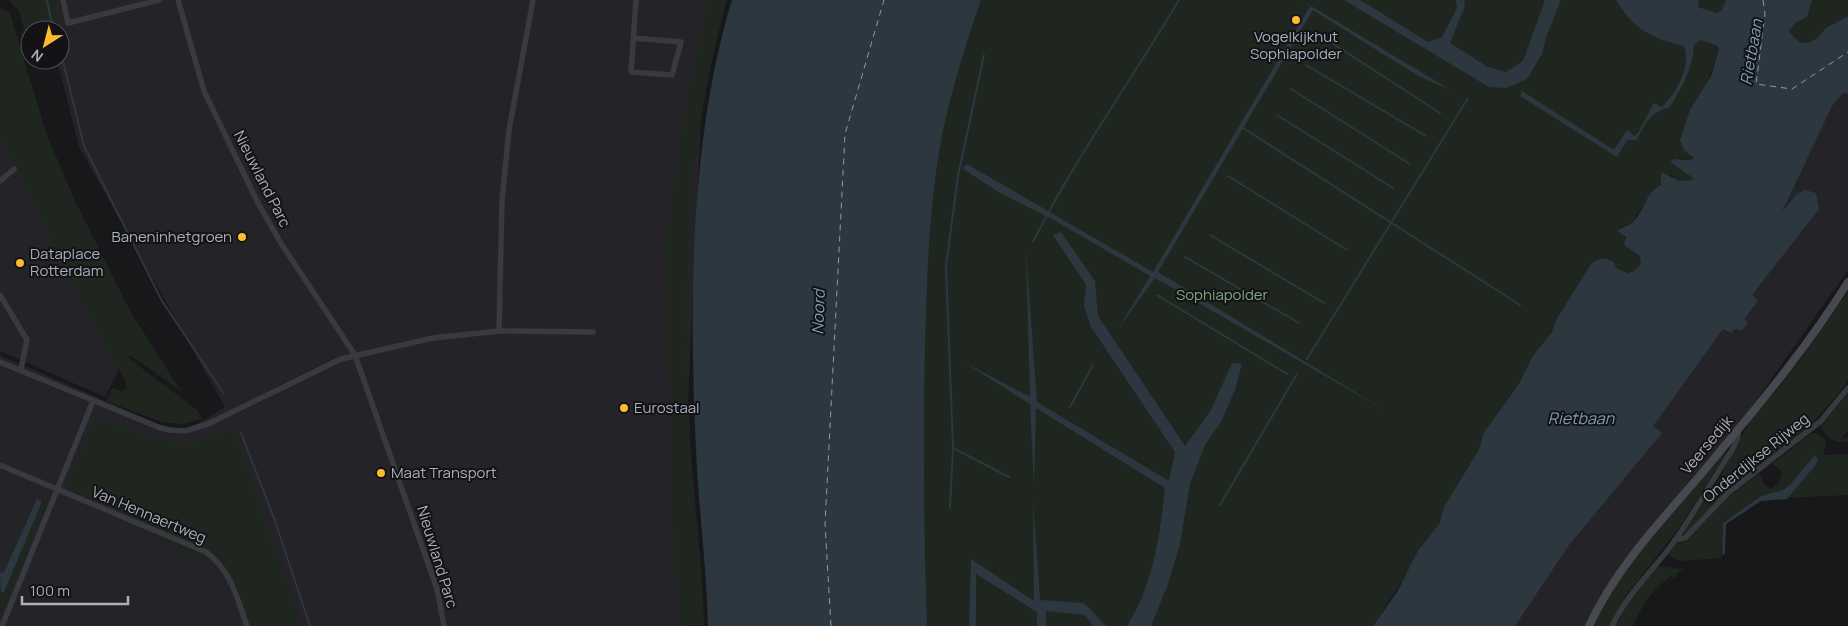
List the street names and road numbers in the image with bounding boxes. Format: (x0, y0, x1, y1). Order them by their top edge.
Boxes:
street label: Nieuwland Parc (229, 127, 296, 231)
street label: Onderdijkse Rijweg (1698, 408, 1813, 507)
street label: Veersedijk (1676, 410, 1738, 479)
street label: Van Hennaertweg (89, 481, 210, 548)
street label: Nieuwland Parc (412, 503, 463, 611)

